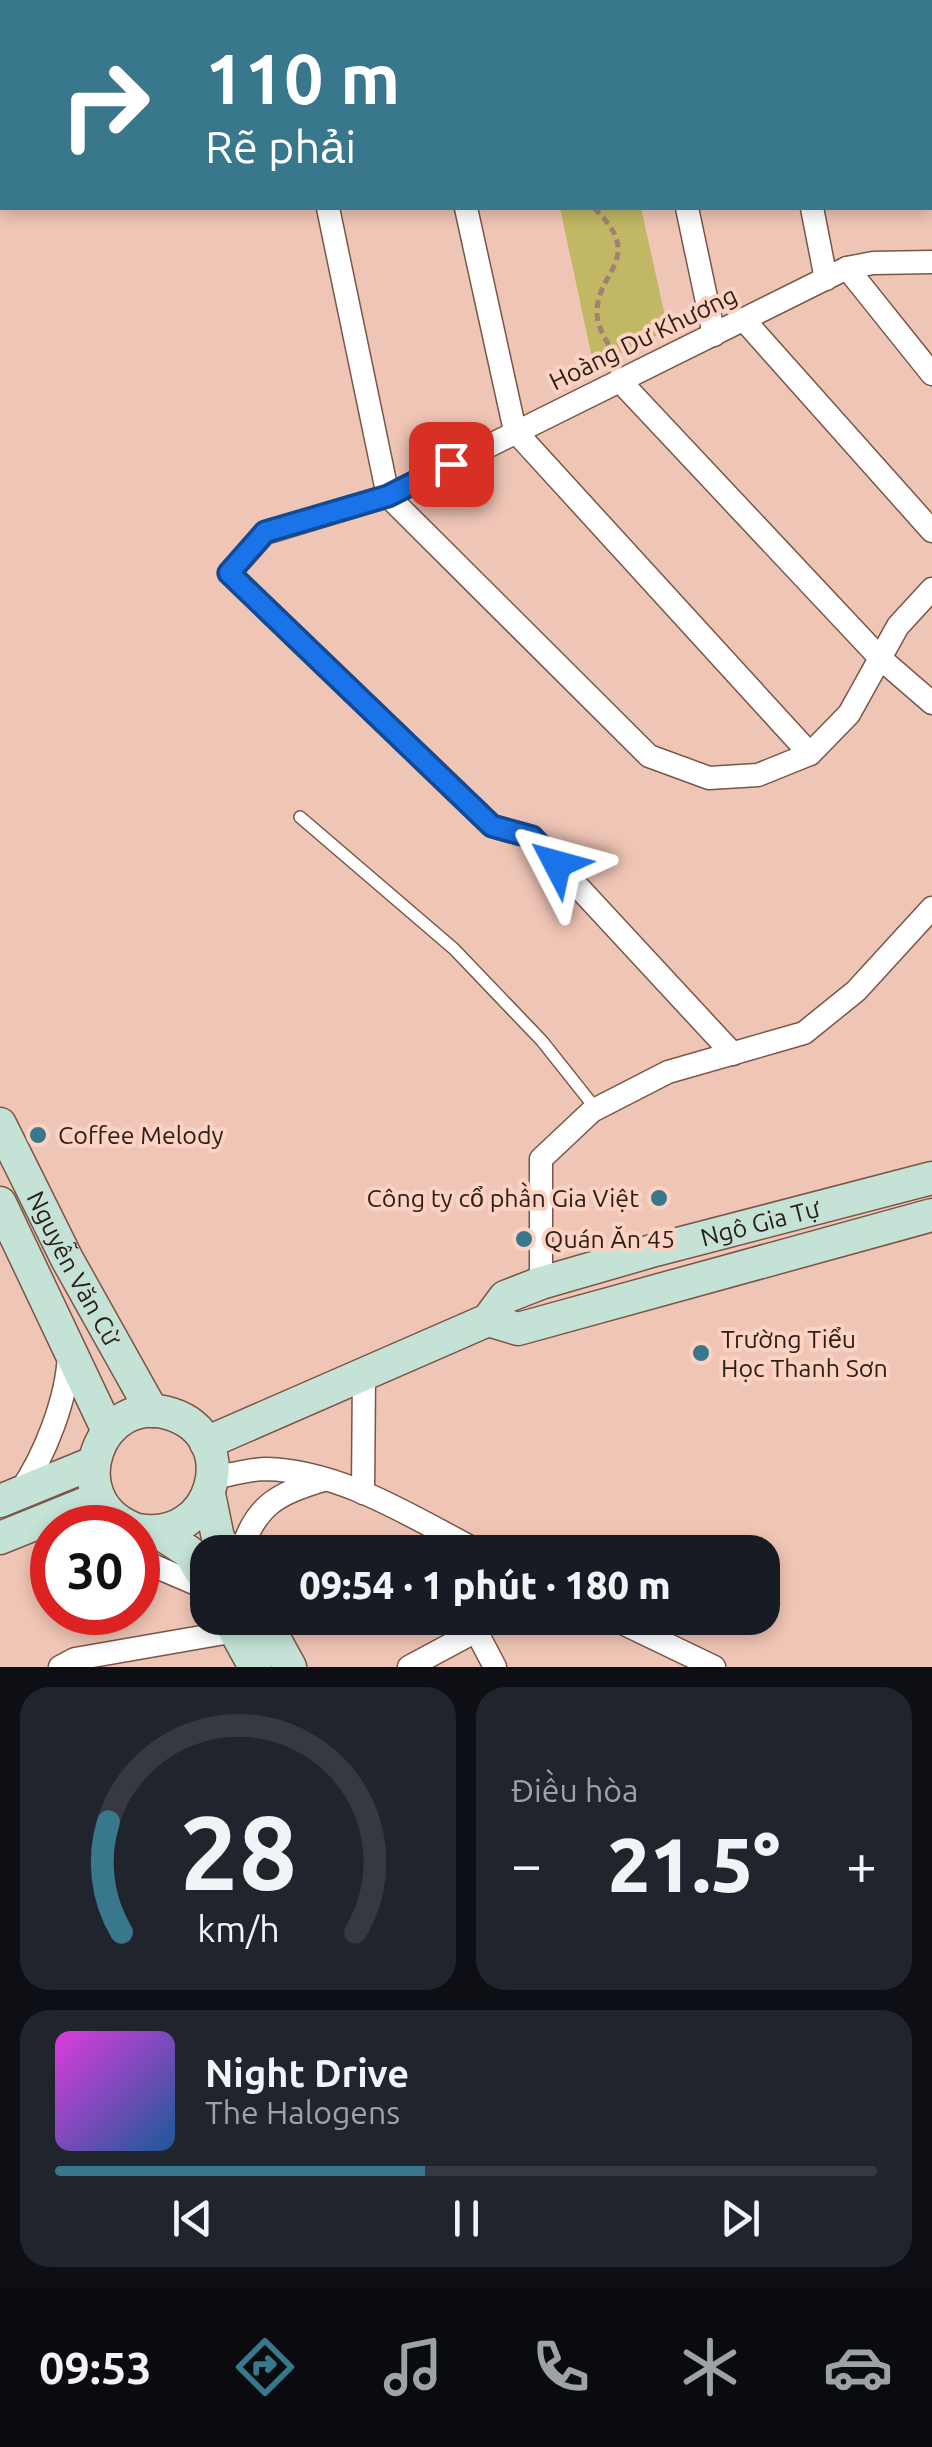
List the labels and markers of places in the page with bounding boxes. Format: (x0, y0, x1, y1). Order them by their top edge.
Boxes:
pin (409, 422, 494, 507)
place label: Coffee Melody (58, 1121, 224, 1149)
marker: Coffee Melody (27, 1124, 49, 1146)
place label: Công ty cổ phần Gia Việt (366, 1181, 639, 1212)
marker: Công ty cổ phần Gia Việt (648, 1187, 670, 1209)
place label: Quán Ăn 45 (544, 1225, 675, 1253)
marker: Quán Ăn 45 (513, 1228, 535, 1250)
place label: Trường Tiểu Học Thanh Sơn (721, 1325, 888, 1382)
marker: Trường Tiểu Học Thanh Sơn (690, 1342, 712, 1364)

